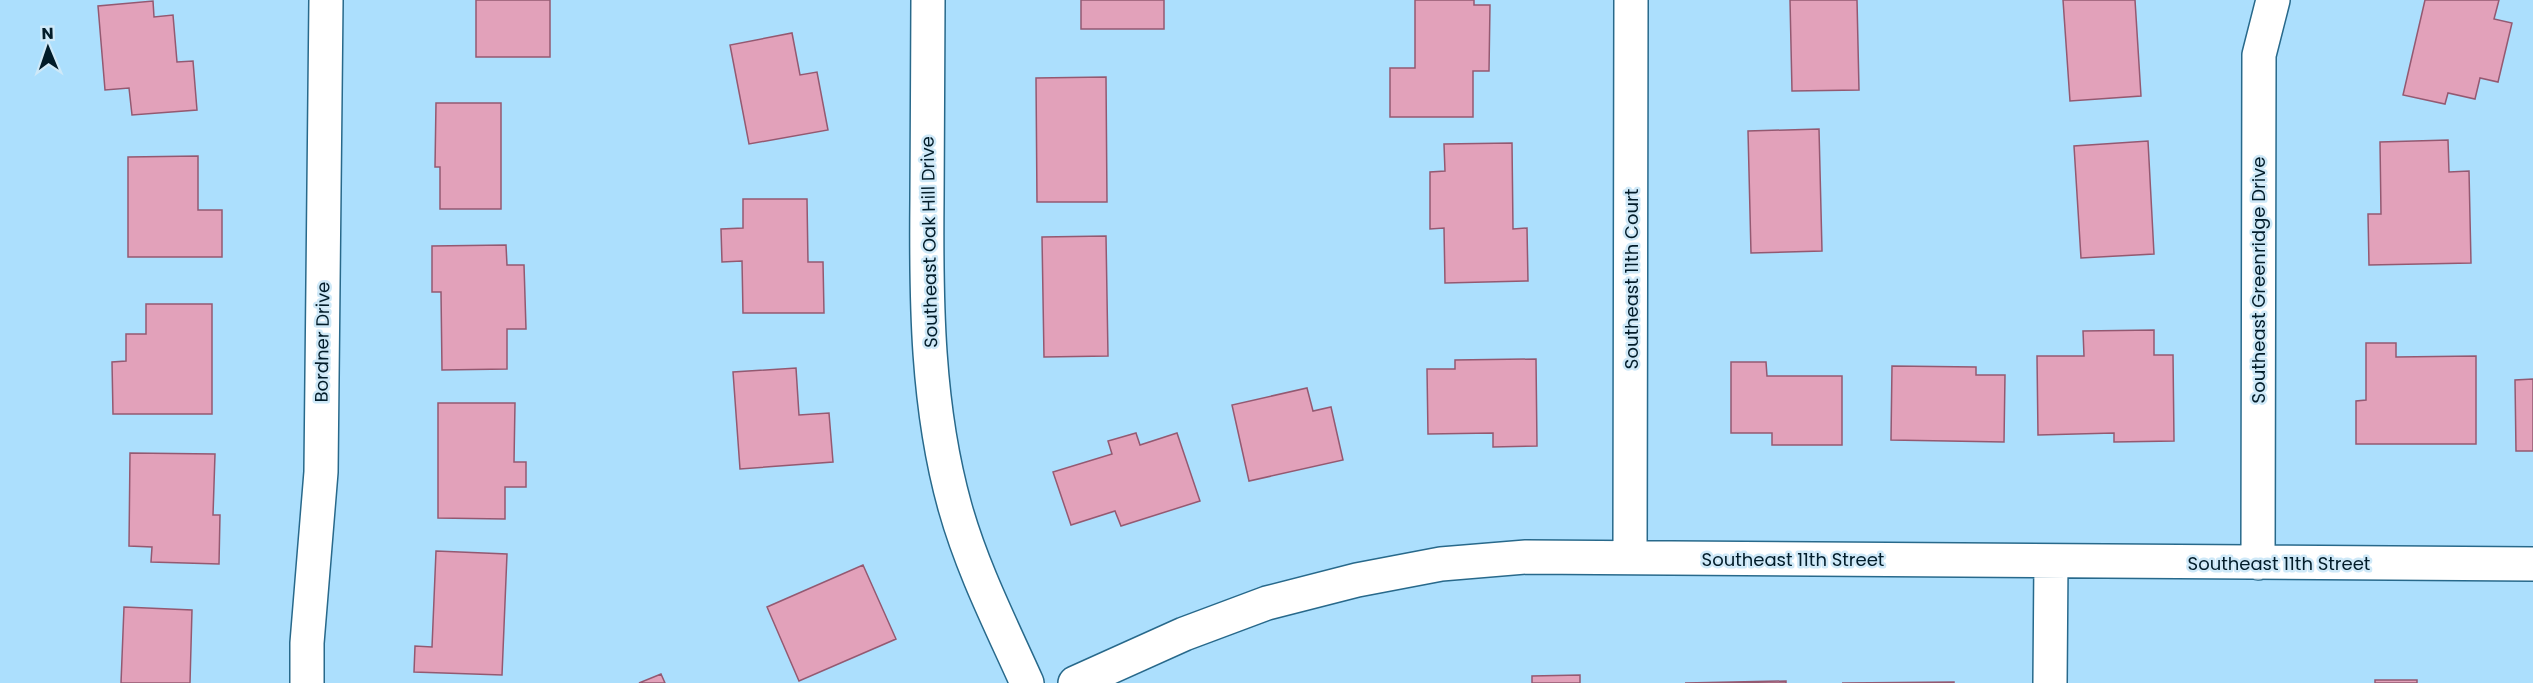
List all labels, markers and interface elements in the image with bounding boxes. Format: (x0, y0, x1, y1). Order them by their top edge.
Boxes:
north arrow (18, 18, 78, 78)
text: N (41, 22, 54, 45)
street label: Southeast Oak Hill Drive (915, 136, 943, 348)
street label: Southeast Greenridge Drive (2246, 157, 2271, 403)
street label: Southeast 11th Court (1619, 189, 1644, 369)
street label: Bordner Drive (308, 281, 336, 403)
street label: Southeast 11th Street (1702, 547, 1884, 572)
street label: Southeast 11th Street (2188, 551, 2370, 576)

